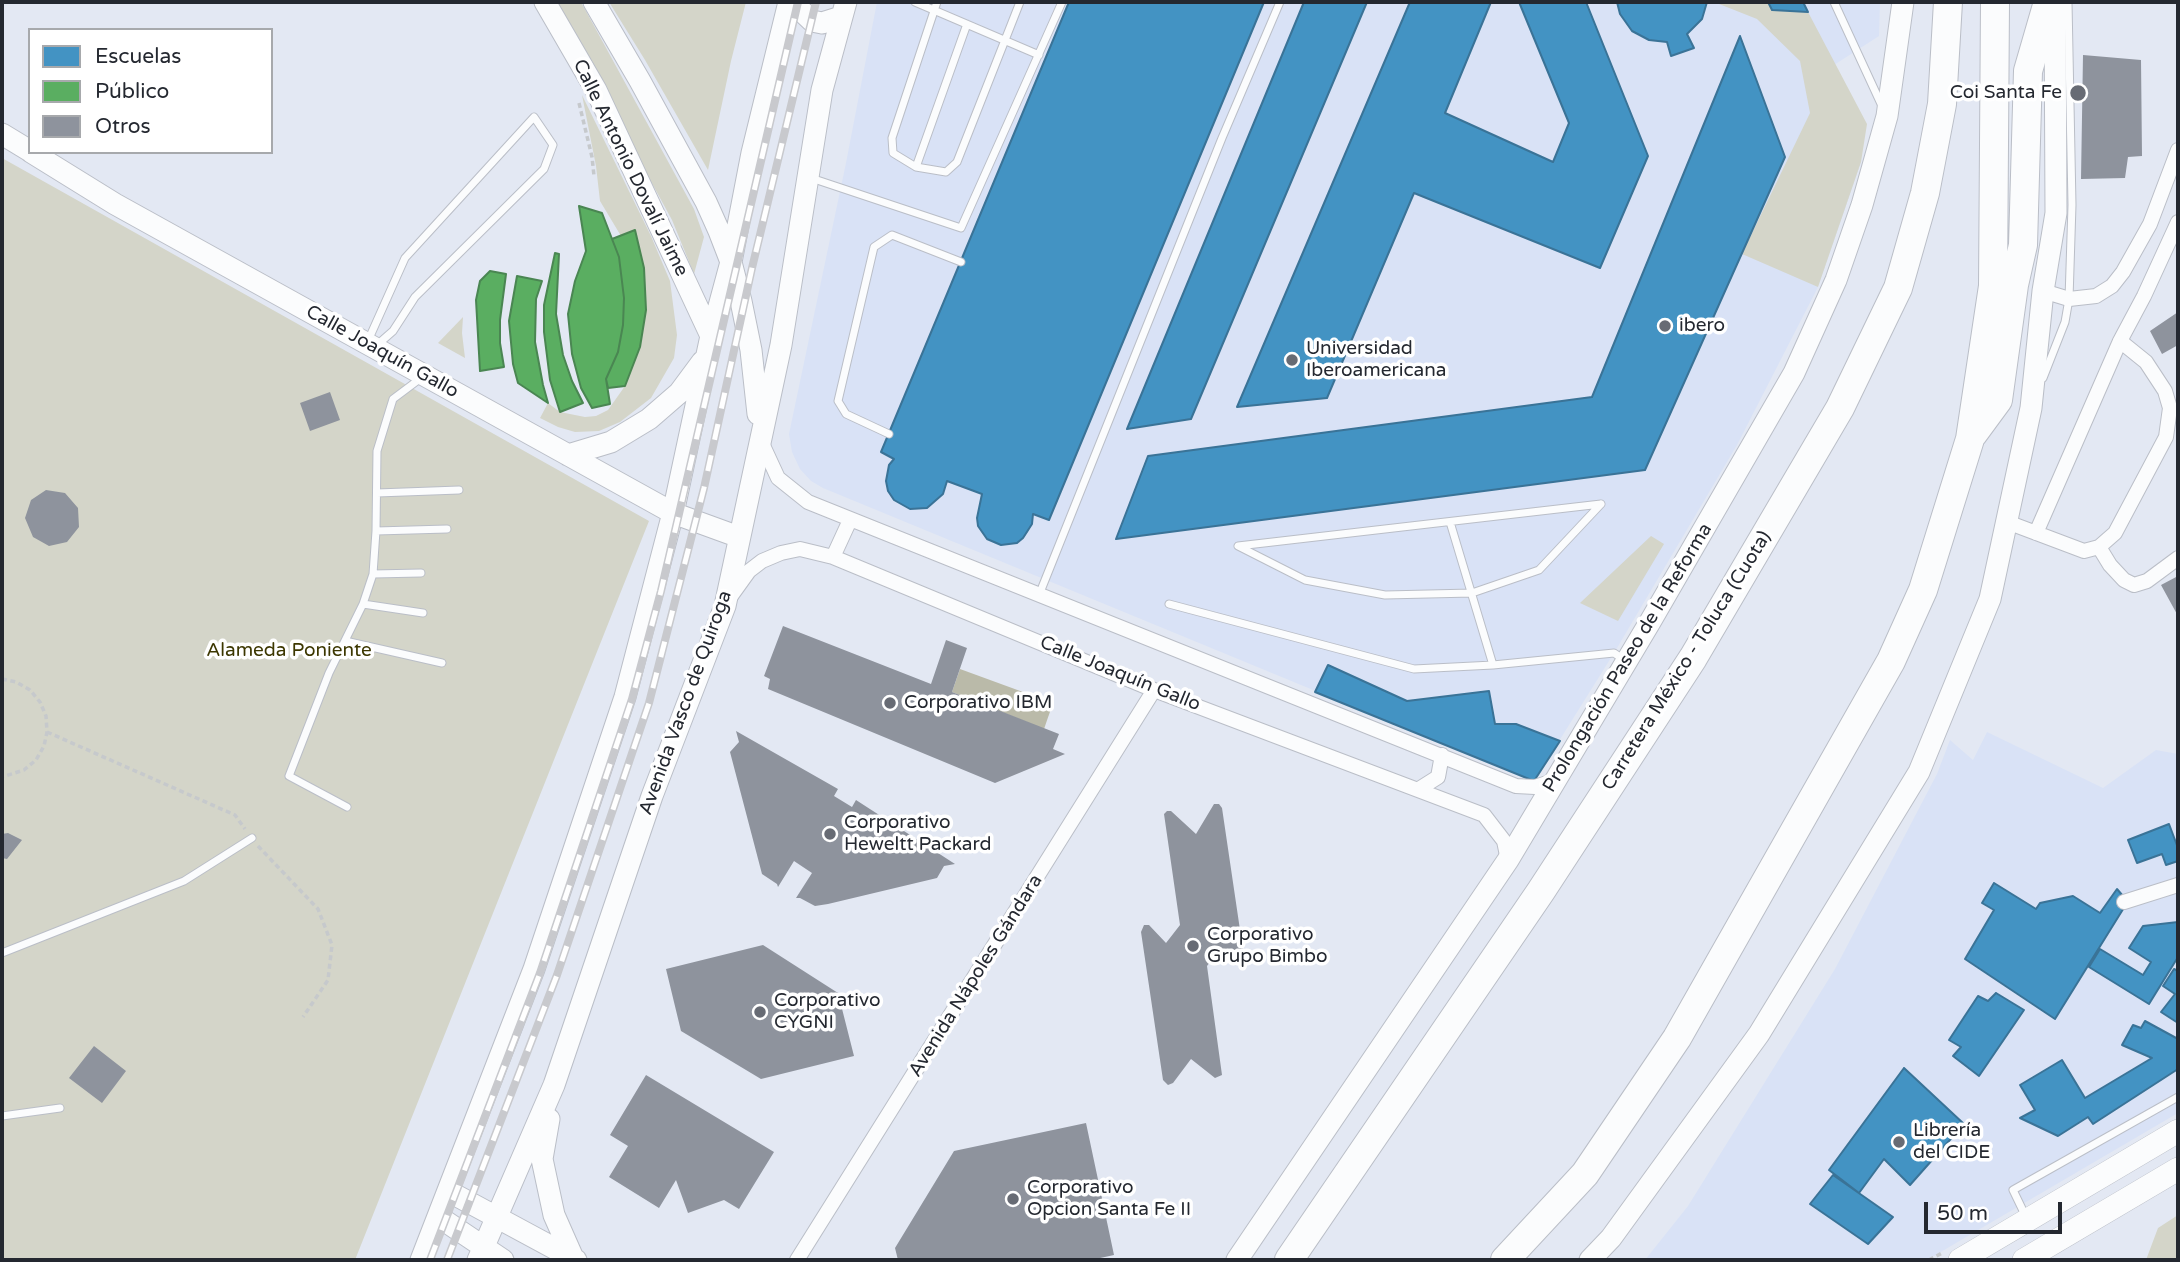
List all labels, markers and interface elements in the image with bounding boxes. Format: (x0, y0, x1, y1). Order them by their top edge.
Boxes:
legend (28, 28, 273, 154)
text: Escuelas (95, 44, 181, 69)
street label: Calle Antonio Dovalí Jaime (567, 56, 693, 280)
text: Público (95, 79, 169, 104)
place label: Coi Santa Fe (1950, 82, 2062, 104)
marker: Coi Santa Fe (2068, 83, 2088, 103)
text: Otros (95, 114, 151, 139)
street label: Calle Joaquín Gallo (302, 301, 462, 403)
place label: ibero (1679, 315, 1725, 337)
marker: ibero (1657, 318, 1673, 334)
place label: Universidad Iberoamericana (1306, 338, 1446, 382)
marker: Universidad Iberoamericana (1284, 352, 1300, 368)
street label: Prolongación Paseo de la Reforma (1538, 519, 1718, 797)
street label: Carretera México - Toluca (Cuota) (1597, 527, 1777, 795)
street label: Avenida Vasco de Quiroga (635, 588, 737, 818)
street label: Calle Joaquín Gallo (1036, 631, 1204, 717)
park label: Alameda Poniente (206, 640, 372, 662)
place label: Corporativo IBM (904, 692, 1052, 714)
marker: Corporativo IBM (882, 695, 898, 711)
place label: Corporativo Heweltt Packard (844, 812, 991, 856)
marker: Corporativo Heweltt Packard (822, 826, 838, 842)
street label: Avenida Nápoles Gándara (904, 871, 1048, 1081)
place label: Corporativo Grupo Bimbo (1207, 924, 1327, 968)
marker: Corporativo Grupo Bimbo (1185, 938, 1201, 954)
place label: Corporativo CYGNI (774, 990, 880, 1034)
marker: Corporativo CYGNI (752, 1004, 768, 1020)
place label: Librería del CIDE (1913, 1120, 1990, 1164)
marker: Librería del CIDE (1891, 1134, 1907, 1150)
place label: Corporativo Opcion Santa Fe II (1027, 1177, 1191, 1221)
scale bar (1928, 1188, 2066, 1232)
marker: Corporativo Opcion Santa Fe II (1005, 1191, 1021, 1207)
text: 50 m (1937, 1201, 1988, 1226)

